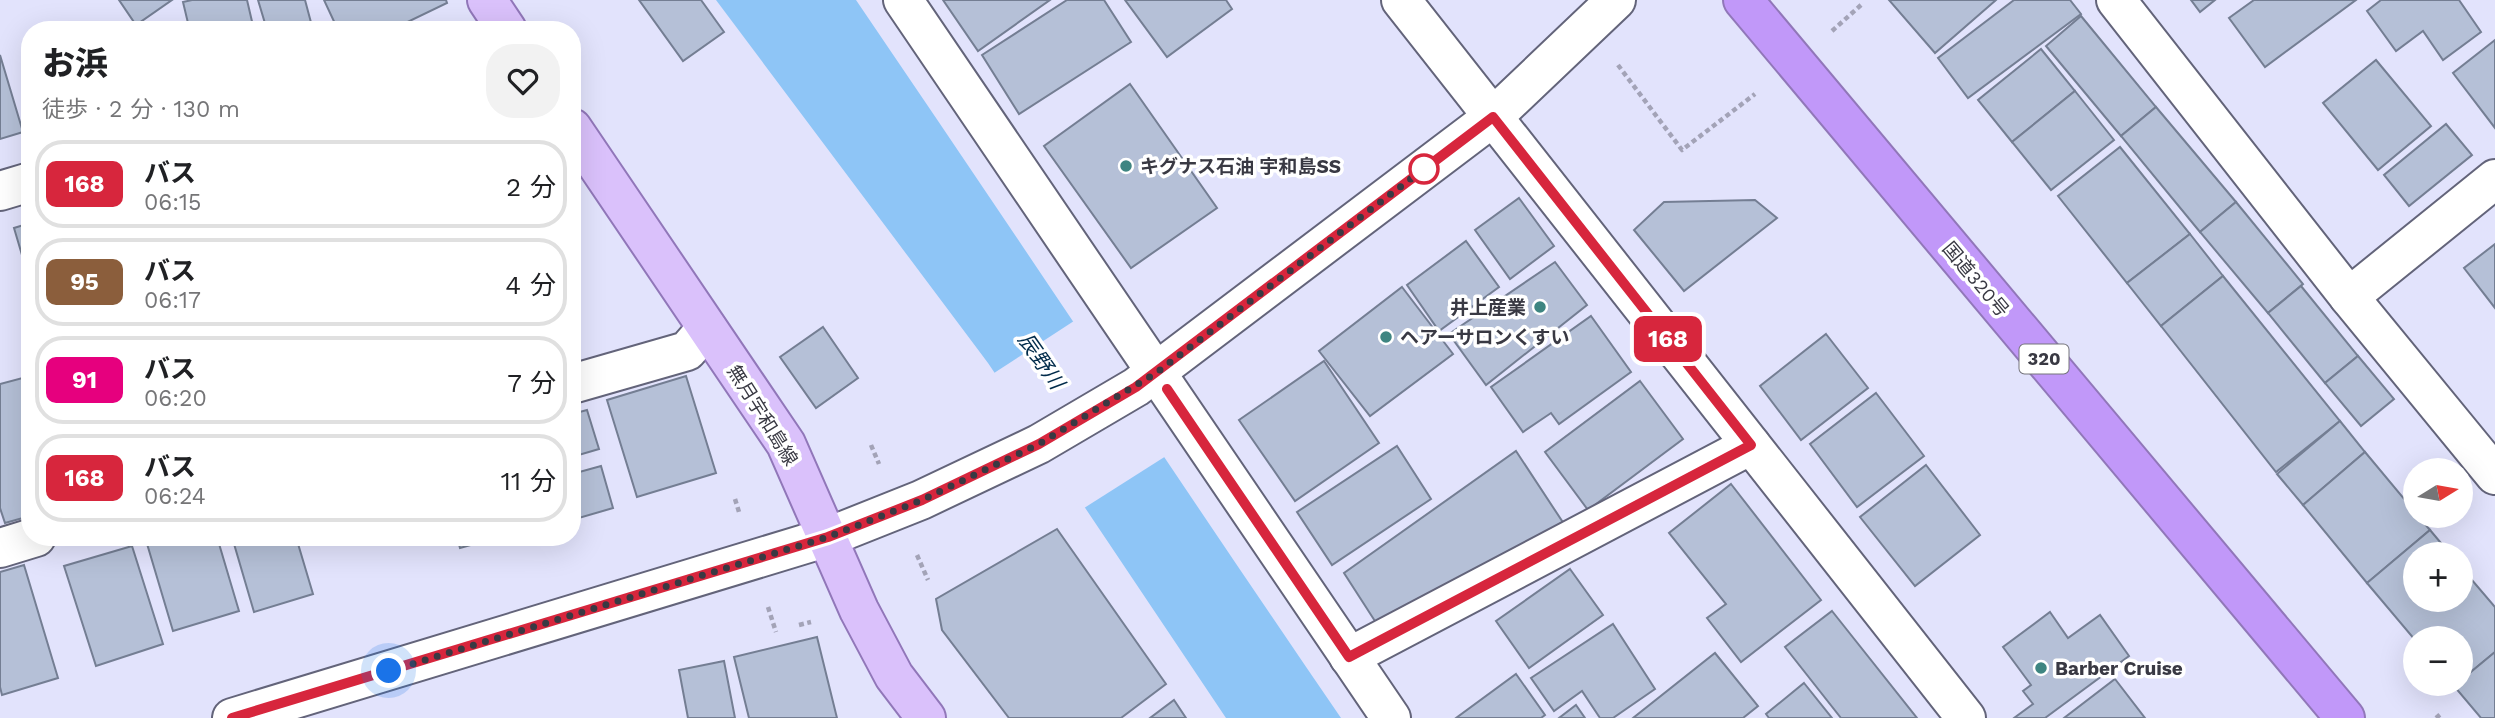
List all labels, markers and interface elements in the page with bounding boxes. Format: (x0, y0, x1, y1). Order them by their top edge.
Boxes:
text: お浜 (42, 44, 108, 83)
button: heart (486, 44, 560, 118)
text: 徒歩 · 2 分 · 130 m (42, 96, 240, 123)
unlabelled marker (1409, 154, 1439, 184)
place label: キグナス石油 宇和島SS (1140, 155, 1341, 178)
text: バス (144, 158, 196, 188)
marker: キグナス石油 宇和島SS (1118, 158, 1134, 174)
text: 168 (64, 170, 105, 198)
text: 2 分 (506, 172, 556, 202)
text: 06:15 (144, 189, 201, 216)
street label: 国道320号 (1938, 237, 2014, 322)
text: バス (144, 256, 196, 286)
text: 95 (70, 268, 99, 296)
text: 4 分 (505, 270, 556, 300)
text: 06:17 (144, 287, 201, 314)
place label: 井上産業 (1450, 296, 1526, 319)
marker: 井上産業 (1532, 299, 1548, 315)
line badge: 168 (1628, 316, 1708, 362)
text: 168 (1648, 325, 1688, 353)
place label: ヘアーサロンくすい (1400, 326, 1569, 349)
water label: 辰野川 (1013, 328, 1071, 395)
marker: ヘアーサロンくすい (1378, 329, 1394, 345)
road number: 320 (2020, 344, 2068, 374)
text: バス (144, 354, 196, 384)
street label: 無月宇和島線 (723, 361, 803, 470)
text: 91 (72, 366, 97, 394)
text: 7 分 (507, 368, 556, 398)
text: 06:20 (144, 385, 207, 412)
text: バス (144, 452, 196, 482)
north arrow (2403, 458, 2473, 528)
map controls (2403, 458, 2473, 696)
text: 168 (64, 464, 105, 492)
text: 11 分 (501, 466, 556, 496)
text: 06:24 (144, 483, 206, 510)
button: + (2403, 542, 2473, 612)
button: − (2403, 626, 2473, 696)
your location (371, 653, 406, 688)
place label: Barber Cruise (2055, 657, 2183, 680)
marker: Barber Cruise (2033, 660, 2049, 676)

